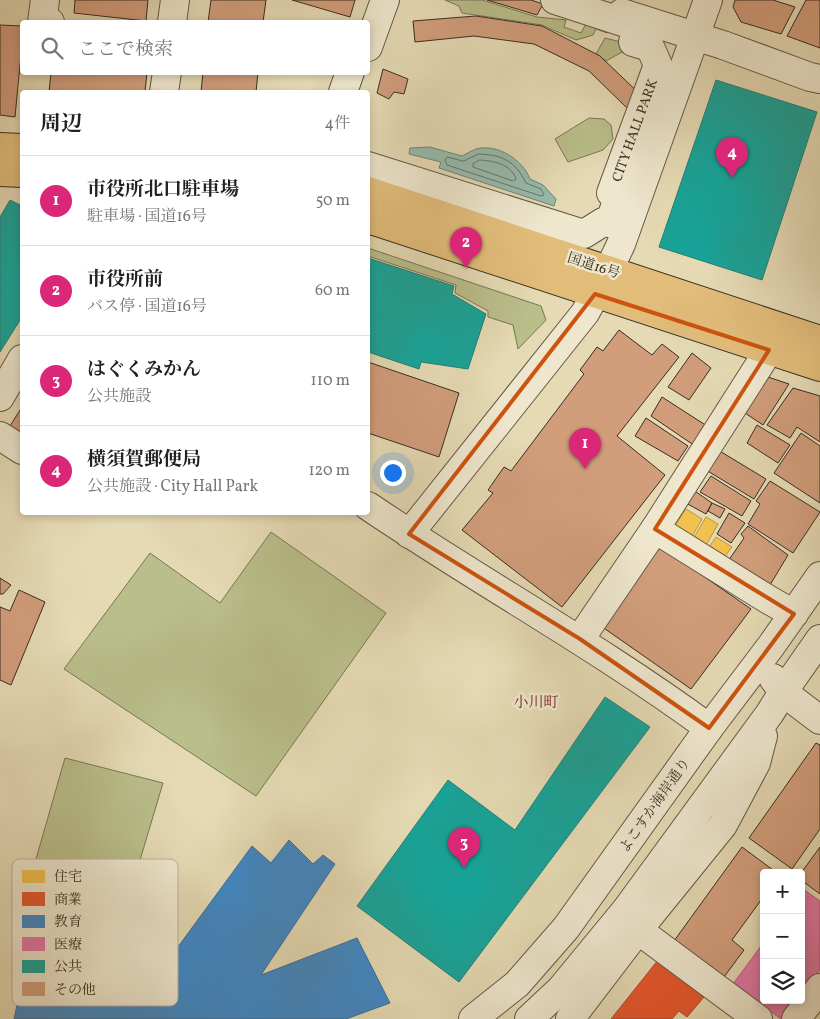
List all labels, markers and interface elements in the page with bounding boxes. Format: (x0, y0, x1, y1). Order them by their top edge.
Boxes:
search box (20, 20, 370, 75)
icon: search (38, 34, 66, 62)
text: ここで検索 (78, 37, 173, 63)
street label: CITY HALL PARK (608, 76, 663, 185)
text: 周辺 (40, 110, 82, 139)
text: 4件 (324, 113, 350, 135)
pin: 4 (716, 137, 748, 178)
text: 市役所北口駐車場 (87, 177, 239, 203)
text: 1 (53, 190, 59, 212)
text: 50 m (316, 190, 350, 212)
text: 駐車場 · 国道16号 (87, 206, 207, 228)
pin: 2 (450, 227, 482, 268)
street label: 国道16号 (565, 249, 622, 284)
text: 市役所前 (87, 267, 163, 293)
text: 2 (52, 280, 60, 302)
text: 60 m (315, 280, 350, 302)
text: バス停 · 国道16号 (87, 296, 207, 318)
text: はぐくみかん (87, 357, 201, 383)
text: 3 (52, 370, 60, 392)
text: 110 m (311, 370, 350, 392)
text: 公共施設 (87, 386, 151, 408)
pin: 1 (569, 428, 601, 469)
text: 横須賀郵便局 (87, 447, 201, 473)
text: 4 (51, 460, 61, 482)
text: 120 m (308, 460, 350, 482)
your location (380, 460, 406, 486)
text: 公共施設 · City Hall Park (87, 476, 258, 498)
district label: 小川町 (513, 693, 559, 714)
street label: よこすか海岸通り (615, 755, 695, 857)
pin: 3 (448, 827, 480, 868)
legend (12, 859, 178, 1006)
text: 住宅 (54, 868, 82, 887)
map controls (760, 869, 805, 1004)
button: + (760, 869, 805, 914)
text: 商業 (54, 891, 82, 910)
text: 教育 (54, 913, 82, 932)
button: − (760, 914, 805, 959)
text: 医療 (54, 936, 82, 955)
text: 公共 (54, 958, 82, 977)
button: layers (760, 959, 805, 1004)
text: その他 (54, 981, 96, 1000)

